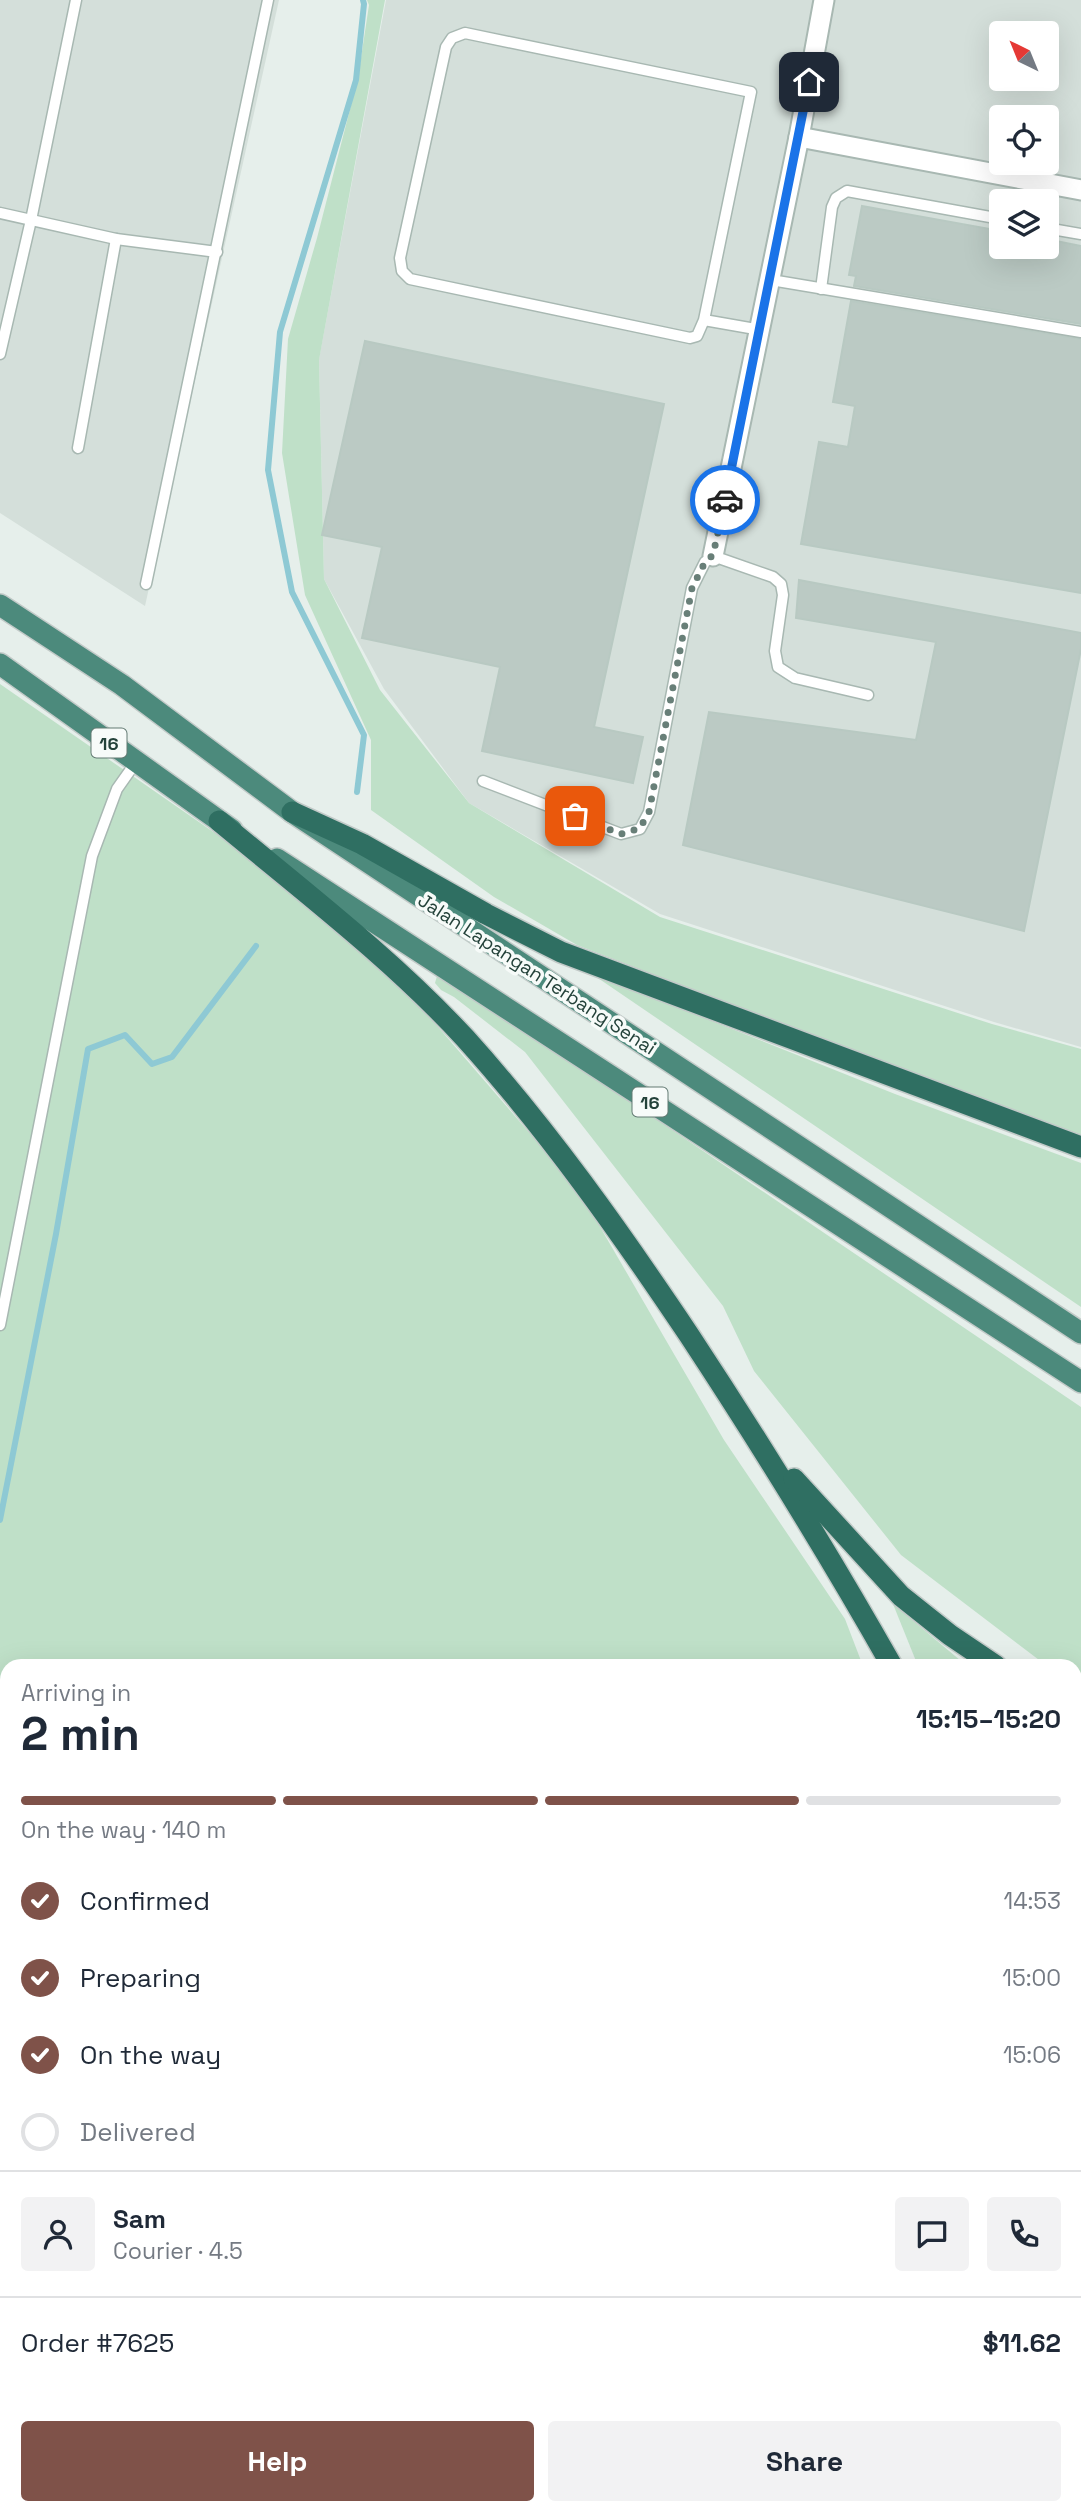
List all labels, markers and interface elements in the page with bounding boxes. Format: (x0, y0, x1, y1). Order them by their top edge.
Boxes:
north arrow (989, 21, 1059, 91)
map controls (989, 21, 1059, 259)
pin (779, 52, 839, 112)
icon: home (790, 63, 828, 101)
button: locate (989, 105, 1059, 175)
button: layers (989, 189, 1059, 259)
courier (690, 465, 760, 535)
icon: car (706, 481, 744, 519)
road number: 16 (92, 728, 126, 758)
pin (545, 786, 605, 846)
icon: bag (556, 797, 594, 835)
street label: Jalan Lapangan Terbang Senai (413, 888, 661, 1060)
road number: 16 (632, 1087, 668, 1116)
text: Arriving in (21, 1678, 131, 1708)
text: 15:15–15:20 (916, 1702, 1061, 1736)
text: 2 min (21, 1705, 140, 1763)
text: On the way · 140 m (21, 1815, 226, 1845)
icon: check (21, 1882, 59, 1920)
text: Confirmed (80, 1884, 210, 1918)
text: 14:53 (1004, 1886, 1061, 1916)
icon: check (21, 1959, 59, 1997)
text: Preparing (80, 1961, 201, 1995)
text: 15:00 (1002, 1963, 1061, 1993)
icon: check (21, 2036, 59, 2074)
text: On the way (80, 2038, 221, 2072)
text: 15:06 (1003, 2040, 1061, 2070)
text: Delivered (80, 2115, 196, 2149)
button: person (21, 2197, 95, 2271)
button: chat (895, 2197, 969, 2271)
button: phone (987, 2197, 1061, 2271)
text: Sam (113, 2202, 166, 2236)
text: Courier · 4.5 (113, 2236, 243, 2266)
text: Order #7625 (21, 2326, 174, 2360)
text: $11.62 (983, 2326, 1061, 2360)
button: Help (21, 2421, 534, 2501)
button: Share (548, 2421, 1061, 2501)

